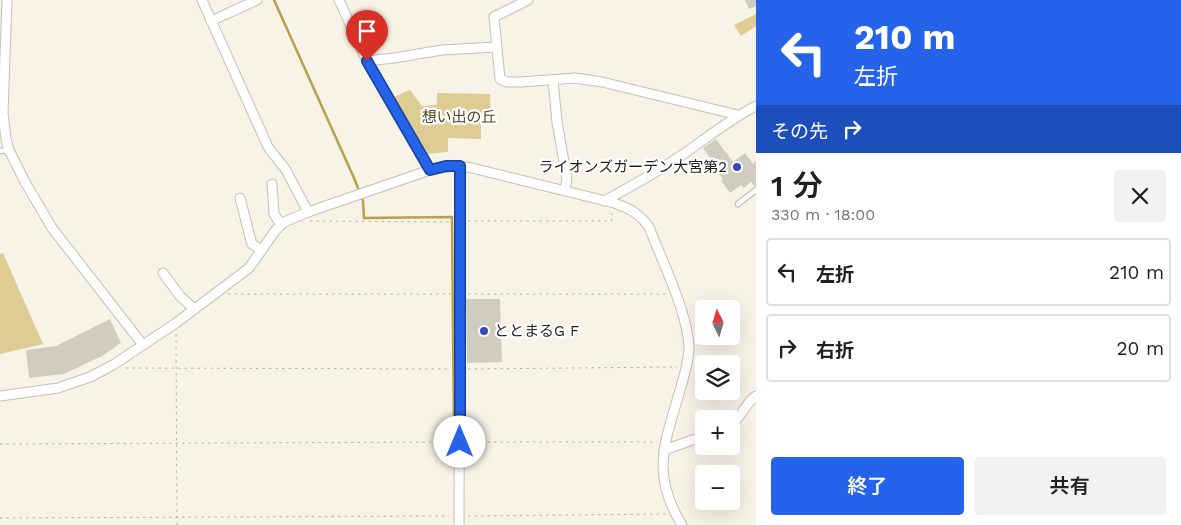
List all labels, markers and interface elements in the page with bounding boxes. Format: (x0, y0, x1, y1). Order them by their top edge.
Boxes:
pin (346, 10, 388, 61)
text: 210 m (854, 16, 955, 58)
icon: arrive (353, 17, 381, 45)
icon: left (771, 20, 836, 85)
text: 左折 (854, 64, 898, 89)
park label: 想い出の丘 (421, 108, 497, 126)
icon: right (838, 115, 866, 143)
text: その先 (771, 120, 828, 143)
place label: ライオンズガーデン大宮第2 (539, 158, 727, 176)
marker: ライオンズガーデン大宮第2 (731, 161, 743, 173)
text: 1 分 (771, 168, 823, 203)
button: close (1114, 170, 1166, 222)
text: 330 m · 18:00 (771, 205, 875, 224)
icon: left (773, 258, 801, 286)
text: 210 m (1109, 261, 1164, 284)
text: 左折 (816, 263, 854, 286)
north arrow (695, 300, 740, 345)
map controls (695, 300, 740, 510)
place label: ととまるG F (494, 322, 579, 340)
marker: ととまるG F (478, 325, 490, 337)
icon: right (773, 334, 801, 362)
text: 20 m (1117, 337, 1164, 360)
text: 右折 (816, 339, 854, 362)
button: layers (695, 355, 740, 400)
button: + (695, 410, 740, 455)
position arrow (433, 415, 485, 467)
button: 終了 (771, 457, 964, 515)
button: 共有 (974, 457, 1166, 515)
button: − (695, 465, 740, 510)

